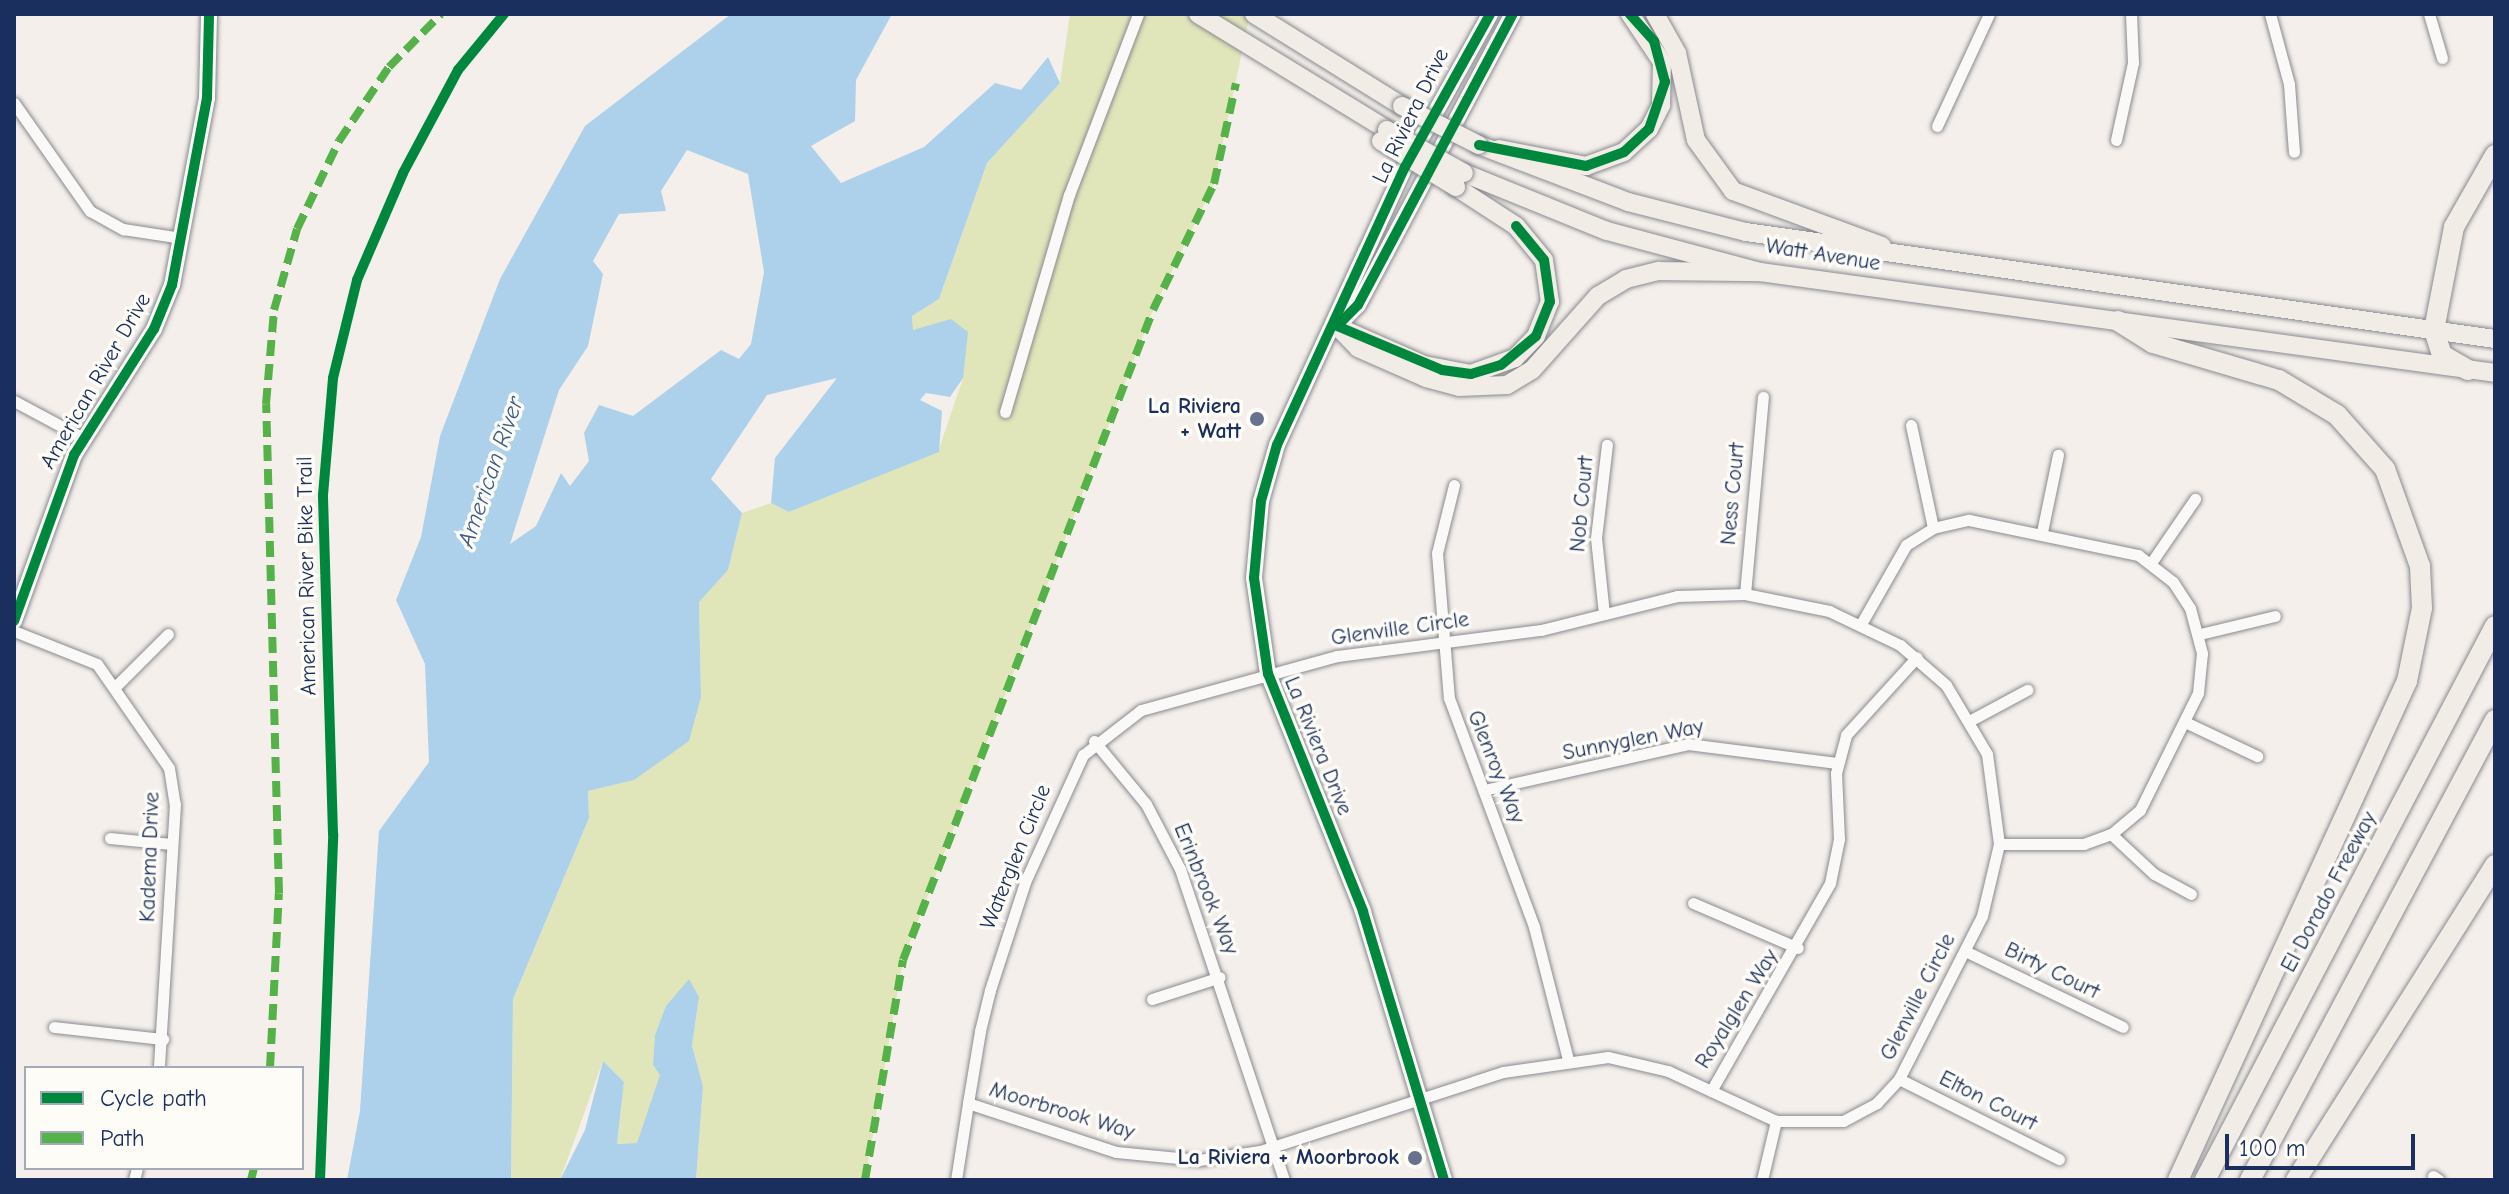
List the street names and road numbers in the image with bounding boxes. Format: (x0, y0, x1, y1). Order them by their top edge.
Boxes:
street label: La Riviera Drive (1367, 44, 1455, 188)
street label: Watt Avenue (1764, 233, 1882, 277)
street label: American River Drive (35, 288, 157, 474)
street label: Ness Court (1715, 442, 1751, 546)
street label: Nob Court (1565, 455, 1599, 553)
street label: American River Bike Trail (292, 456, 322, 696)
street label: Glenville Circle (1329, 606, 1471, 652)
street label: La Riviera Drive (1278, 673, 1358, 819)
street label: Glenroy Way (1461, 707, 1531, 827)
street label: Sunnyglen Way (1560, 713, 1706, 767)
street label: Waterglen Circle (975, 781, 1057, 933)
street label: Kadema Drive (135, 791, 165, 923)
street label: El Dorado Freeway (2276, 807, 2382, 977)
street label: Erinbrook Way (1168, 819, 1244, 959)
street label: Glenville Circle (1875, 929, 1961, 1065)
street label: Birty Court (2000, 937, 2104, 1005)
street label: Royalglen Way (1690, 944, 1784, 1074)
street label: Elton Court (1935, 1065, 2041, 1137)
street label: Moorbrook Way (986, 1076, 1138, 1146)

